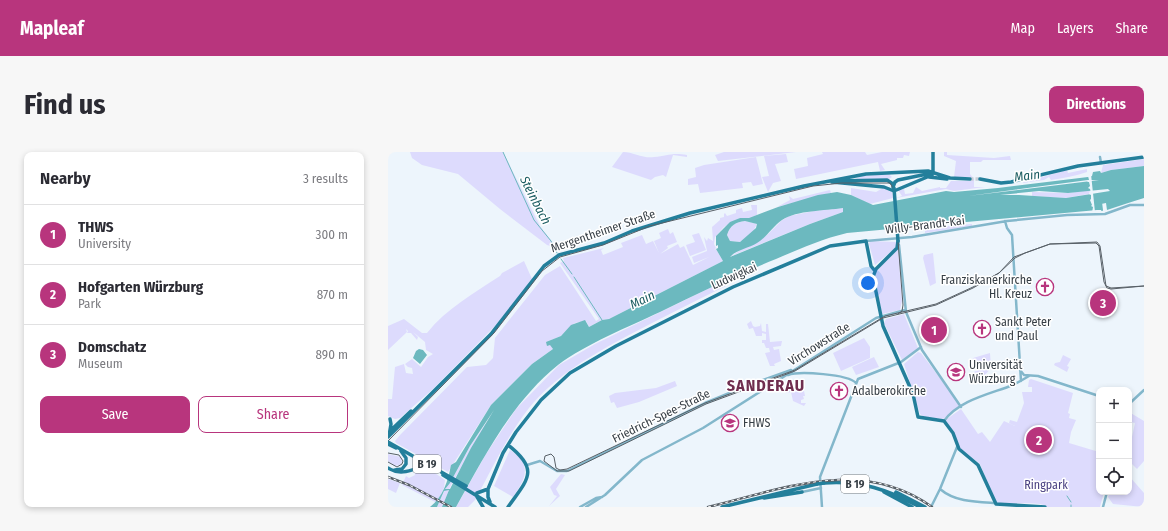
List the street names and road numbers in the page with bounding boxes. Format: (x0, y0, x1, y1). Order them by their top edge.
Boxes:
street label: Mergentheimer Straße (549, 207, 657, 255)
street label: Willy-Brandt-Kai (884, 213, 966, 237)
street label: Ludwigkai (709, 260, 759, 292)
street label: Virchowstraße (786, 320, 852, 368)
street label: Friedrich-Spee-Straße (610, 386, 712, 446)
road number: B 19 (413, 455, 441, 473)
road number: B 19 (841, 475, 869, 493)

